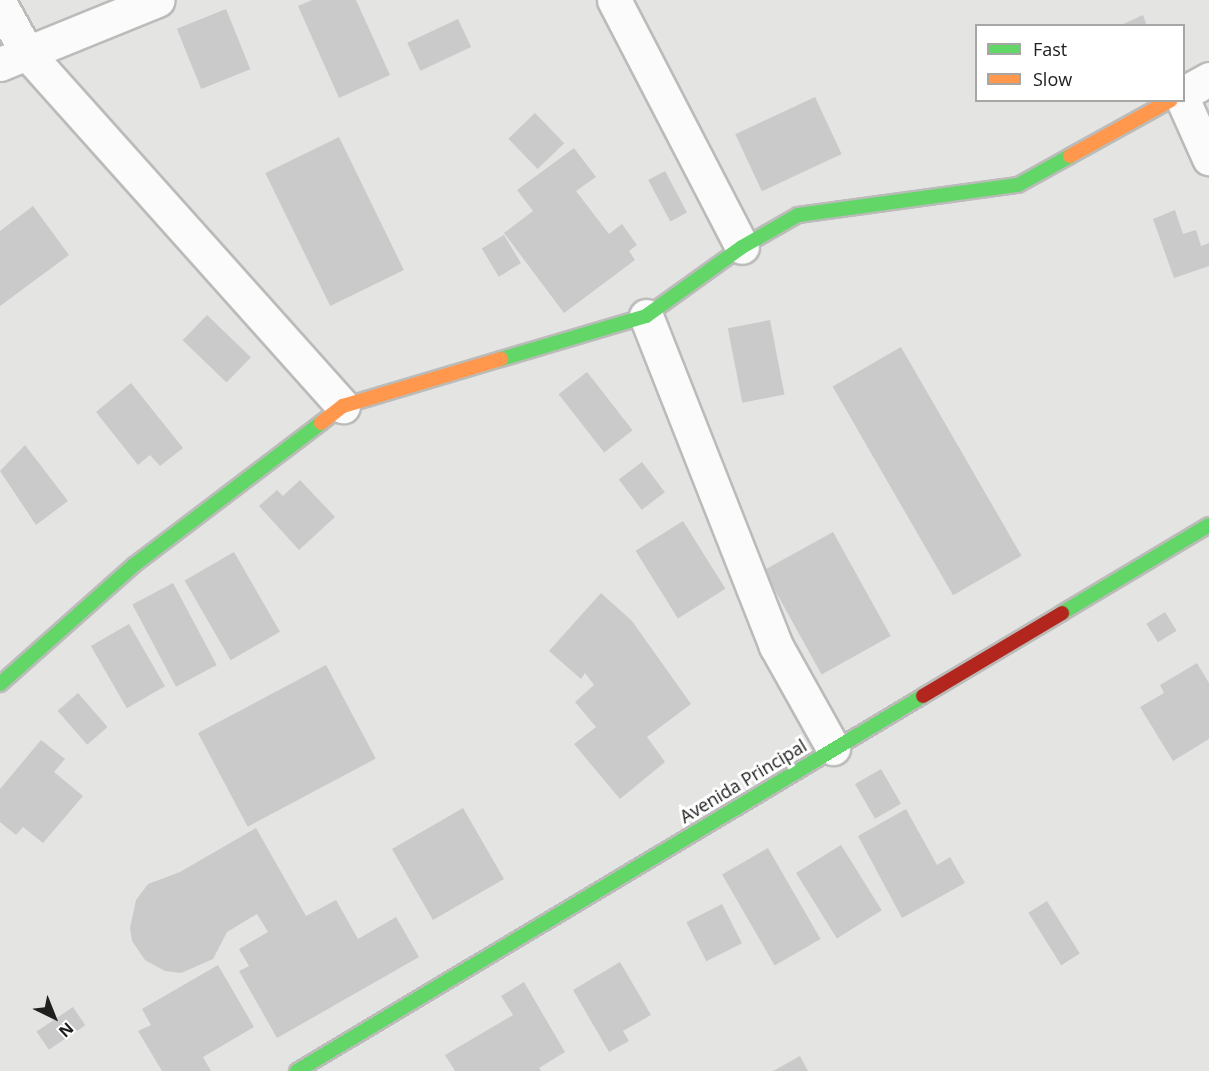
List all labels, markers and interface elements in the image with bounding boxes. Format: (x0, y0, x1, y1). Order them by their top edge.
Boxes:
legend (975, 24, 1185, 102)
text: Fast (1033, 37, 1067, 61)
text: Slow (1033, 67, 1072, 91)
street label: Avenida Principal (676, 735, 810, 827)
north arrow (24, 987, 84, 1047)
text: N (54, 1018, 79, 1043)

